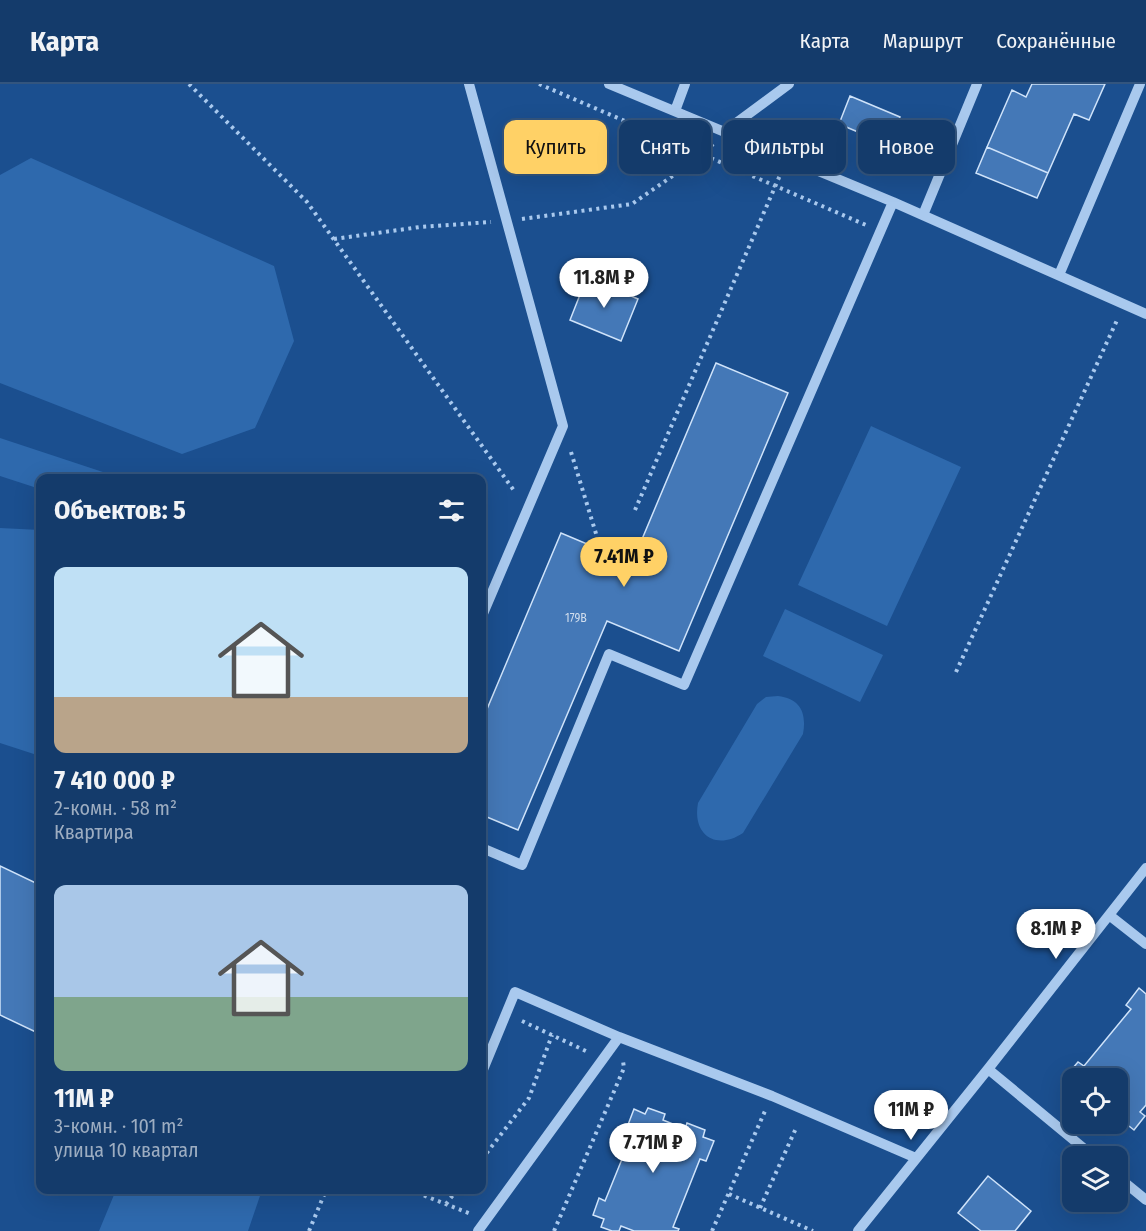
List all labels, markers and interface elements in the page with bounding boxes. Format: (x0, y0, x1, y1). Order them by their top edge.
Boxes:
text: Карта (30, 25, 99, 58)
text: Карта (800, 28, 850, 54)
text: Маршрут (883, 28, 963, 54)
text: Сохранённые (996, 28, 1116, 54)
chip: Купить (504, 120, 607, 174)
chip: Снять (619, 120, 711, 174)
chip: Фильтры (723, 120, 846, 174)
chip: Новое (858, 120, 955, 174)
pin: 11.8M ₽ (549, 258, 659, 309)
text: 11.8M ₽ (573, 265, 635, 289)
icon: filters (435, 494, 468, 527)
text: Объектов: 5 (54, 495, 186, 526)
pin: 7.41M ₽ (569, 537, 679, 588)
text: 7.41M ₽ (594, 544, 654, 568)
icon: home (207, 606, 315, 714)
house number: 179В (565, 611, 587, 625)
text: 7 410 000 ₽ (54, 765, 175, 796)
text: 2-комн. · 58 m² (54, 796, 177, 820)
text: Квартира (54, 820, 134, 844)
pin: 8.1M ₽ (1007, 909, 1105, 960)
text: 8.1M ₽ (1031, 916, 1081, 940)
icon: home (207, 924, 315, 1032)
map controls (1062, 1068, 1128, 1212)
button: locate (1062, 1068, 1128, 1134)
text: 11M ₽ (54, 1083, 114, 1114)
pin: 11M ₽ (869, 1090, 953, 1141)
text: 11M ₽ (888, 1097, 934, 1121)
text: 3-комн. · 101 m² (54, 1114, 184, 1138)
pin: 7.71M ₽ (598, 1123, 708, 1174)
text: 7.71M ₽ (623, 1130, 683, 1154)
text: улица 10 квартал (54, 1138, 198, 1162)
button: layers (1062, 1146, 1128, 1212)

